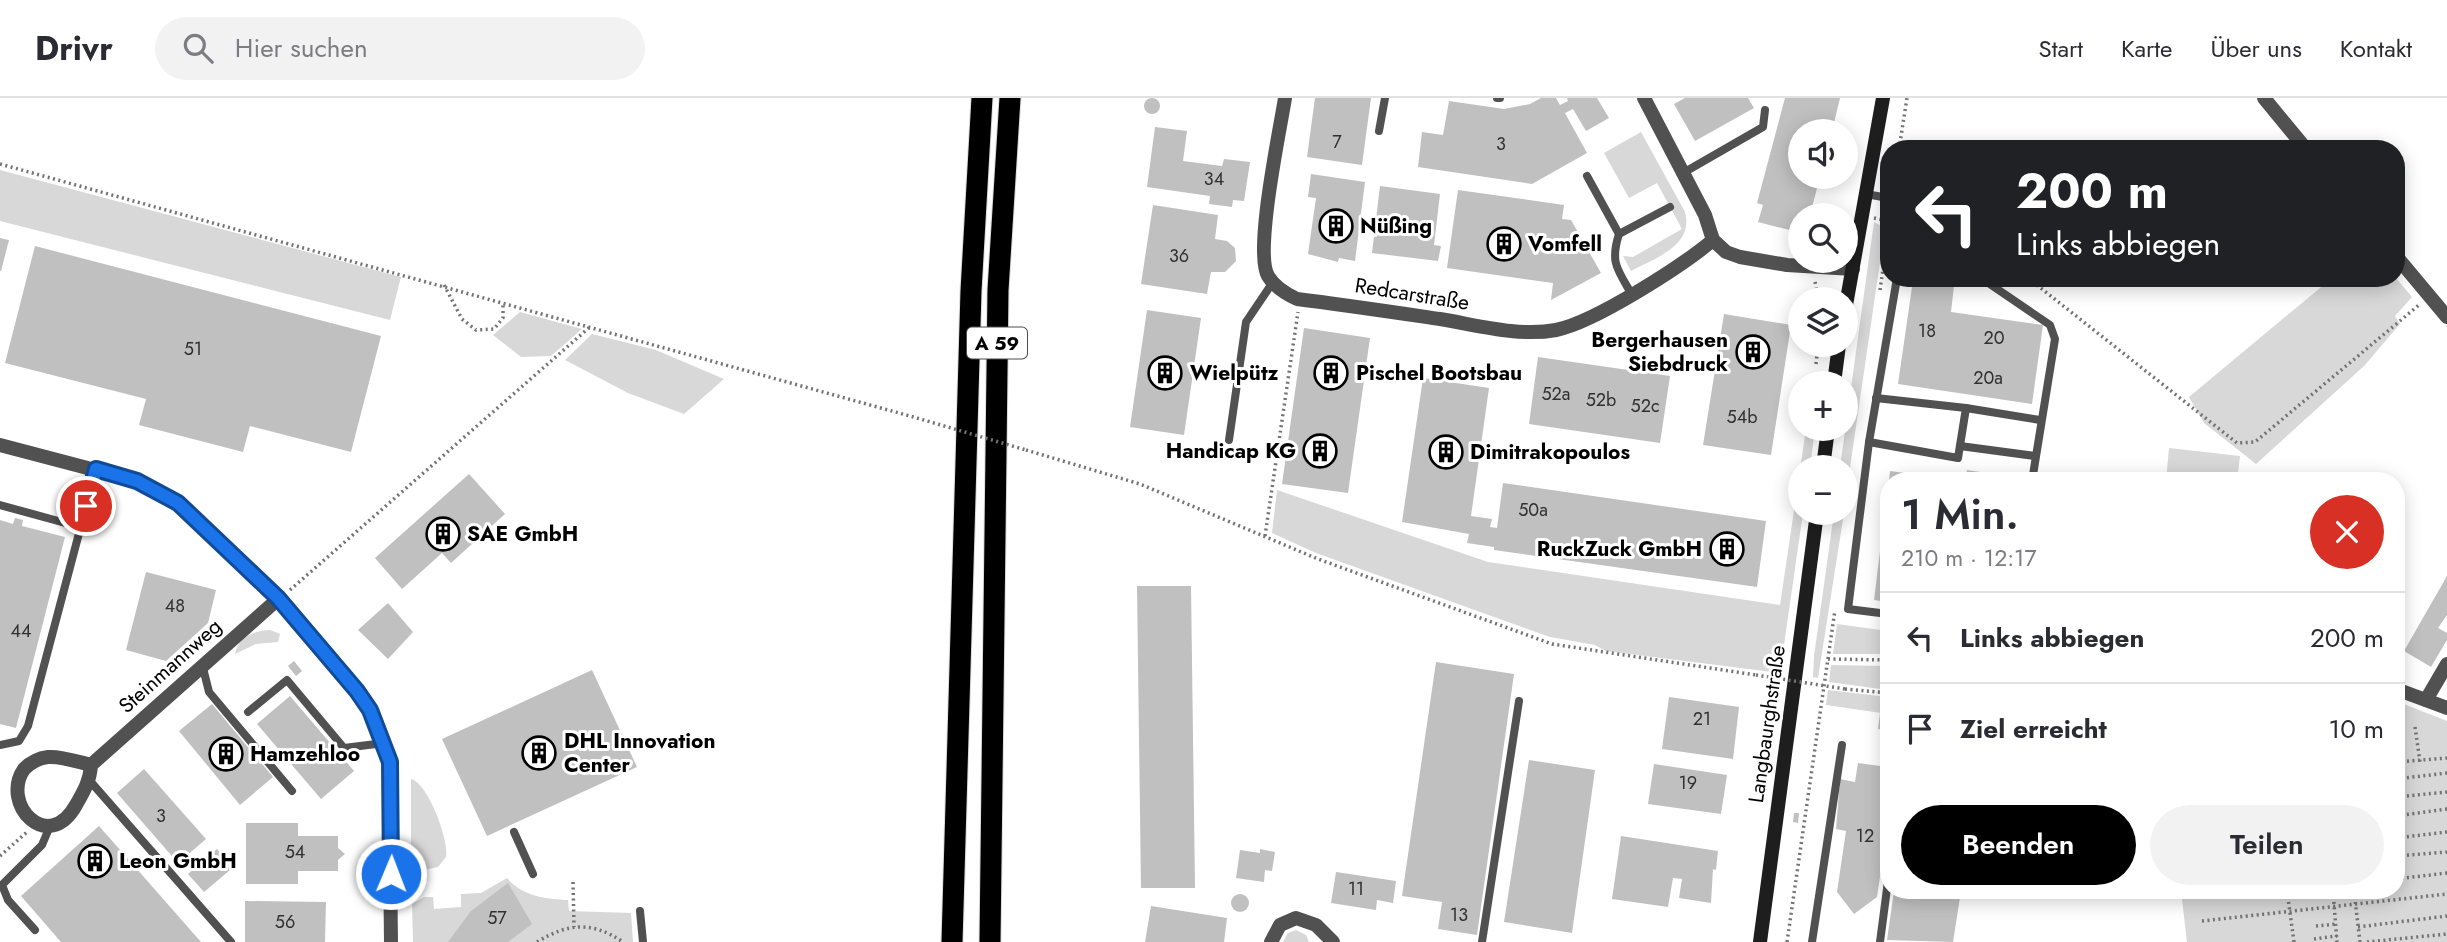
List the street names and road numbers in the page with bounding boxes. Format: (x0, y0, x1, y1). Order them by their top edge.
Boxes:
street label: Redcarstraße (1353, 270, 1472, 318)
road number: A 59 (967, 328, 1027, 358)
street label: Steinmannweg (112, 612, 228, 720)
street label: Langbaurghstraße (1741, 643, 1793, 805)

